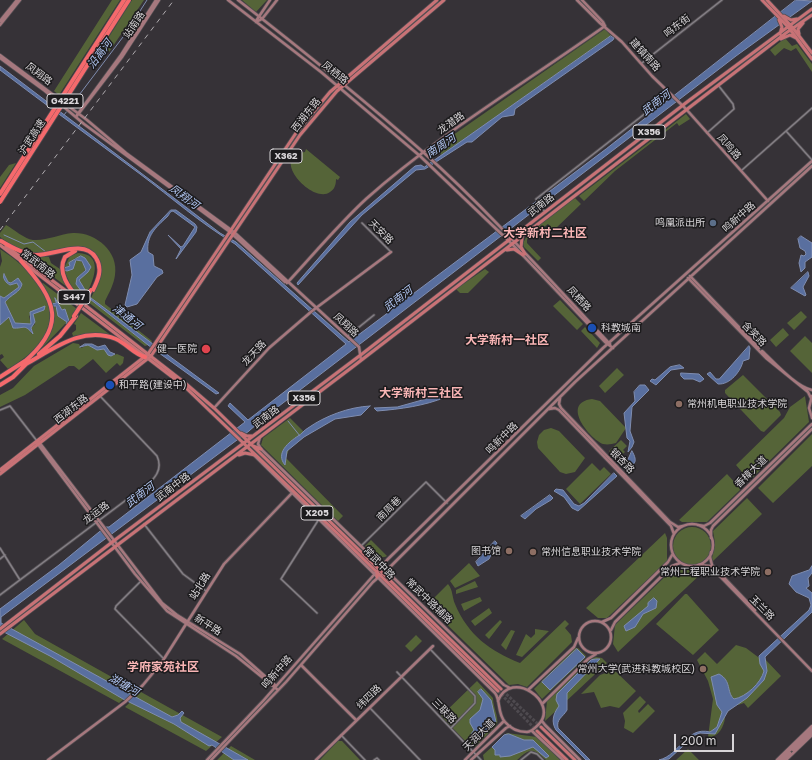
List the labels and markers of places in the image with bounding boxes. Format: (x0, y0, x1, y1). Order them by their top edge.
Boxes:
place label: 鸣凰派出所 (655, 217, 705, 229)
marker: 鸣凰派出所 (708, 218, 718, 228)
marker: 科教城南 (586, 322, 598, 334)
place label: 科教城南 (601, 322, 641, 334)
place label: 健一医院 (157, 343, 197, 355)
marker: 健一医院 (200, 343, 212, 355)
marker: 和平路(建设中) (104, 379, 116, 391)
place label: 和平路(建设中) (119, 379, 187, 391)
place label: 常州机电职业技术学院 (687, 398, 787, 410)
marker: 常州机电职业技术学院 (674, 399, 684, 409)
place label: 图书馆 (471, 545, 501, 557)
marker: 图书馆 (504, 546, 514, 556)
place label: 常州信息职业技术学院 (541, 546, 641, 558)
marker: 常州信息职业技术学院 (528, 547, 538, 557)
place label: 常州工程职业技术学院 (660, 566, 760, 578)
marker: 常州工程职业技术学院 (763, 567, 773, 577)
place label: 常州大学(武进科教城校区) (577, 663, 695, 675)
marker: 常州大学(武进科教城校区) (698, 664, 708, 674)

